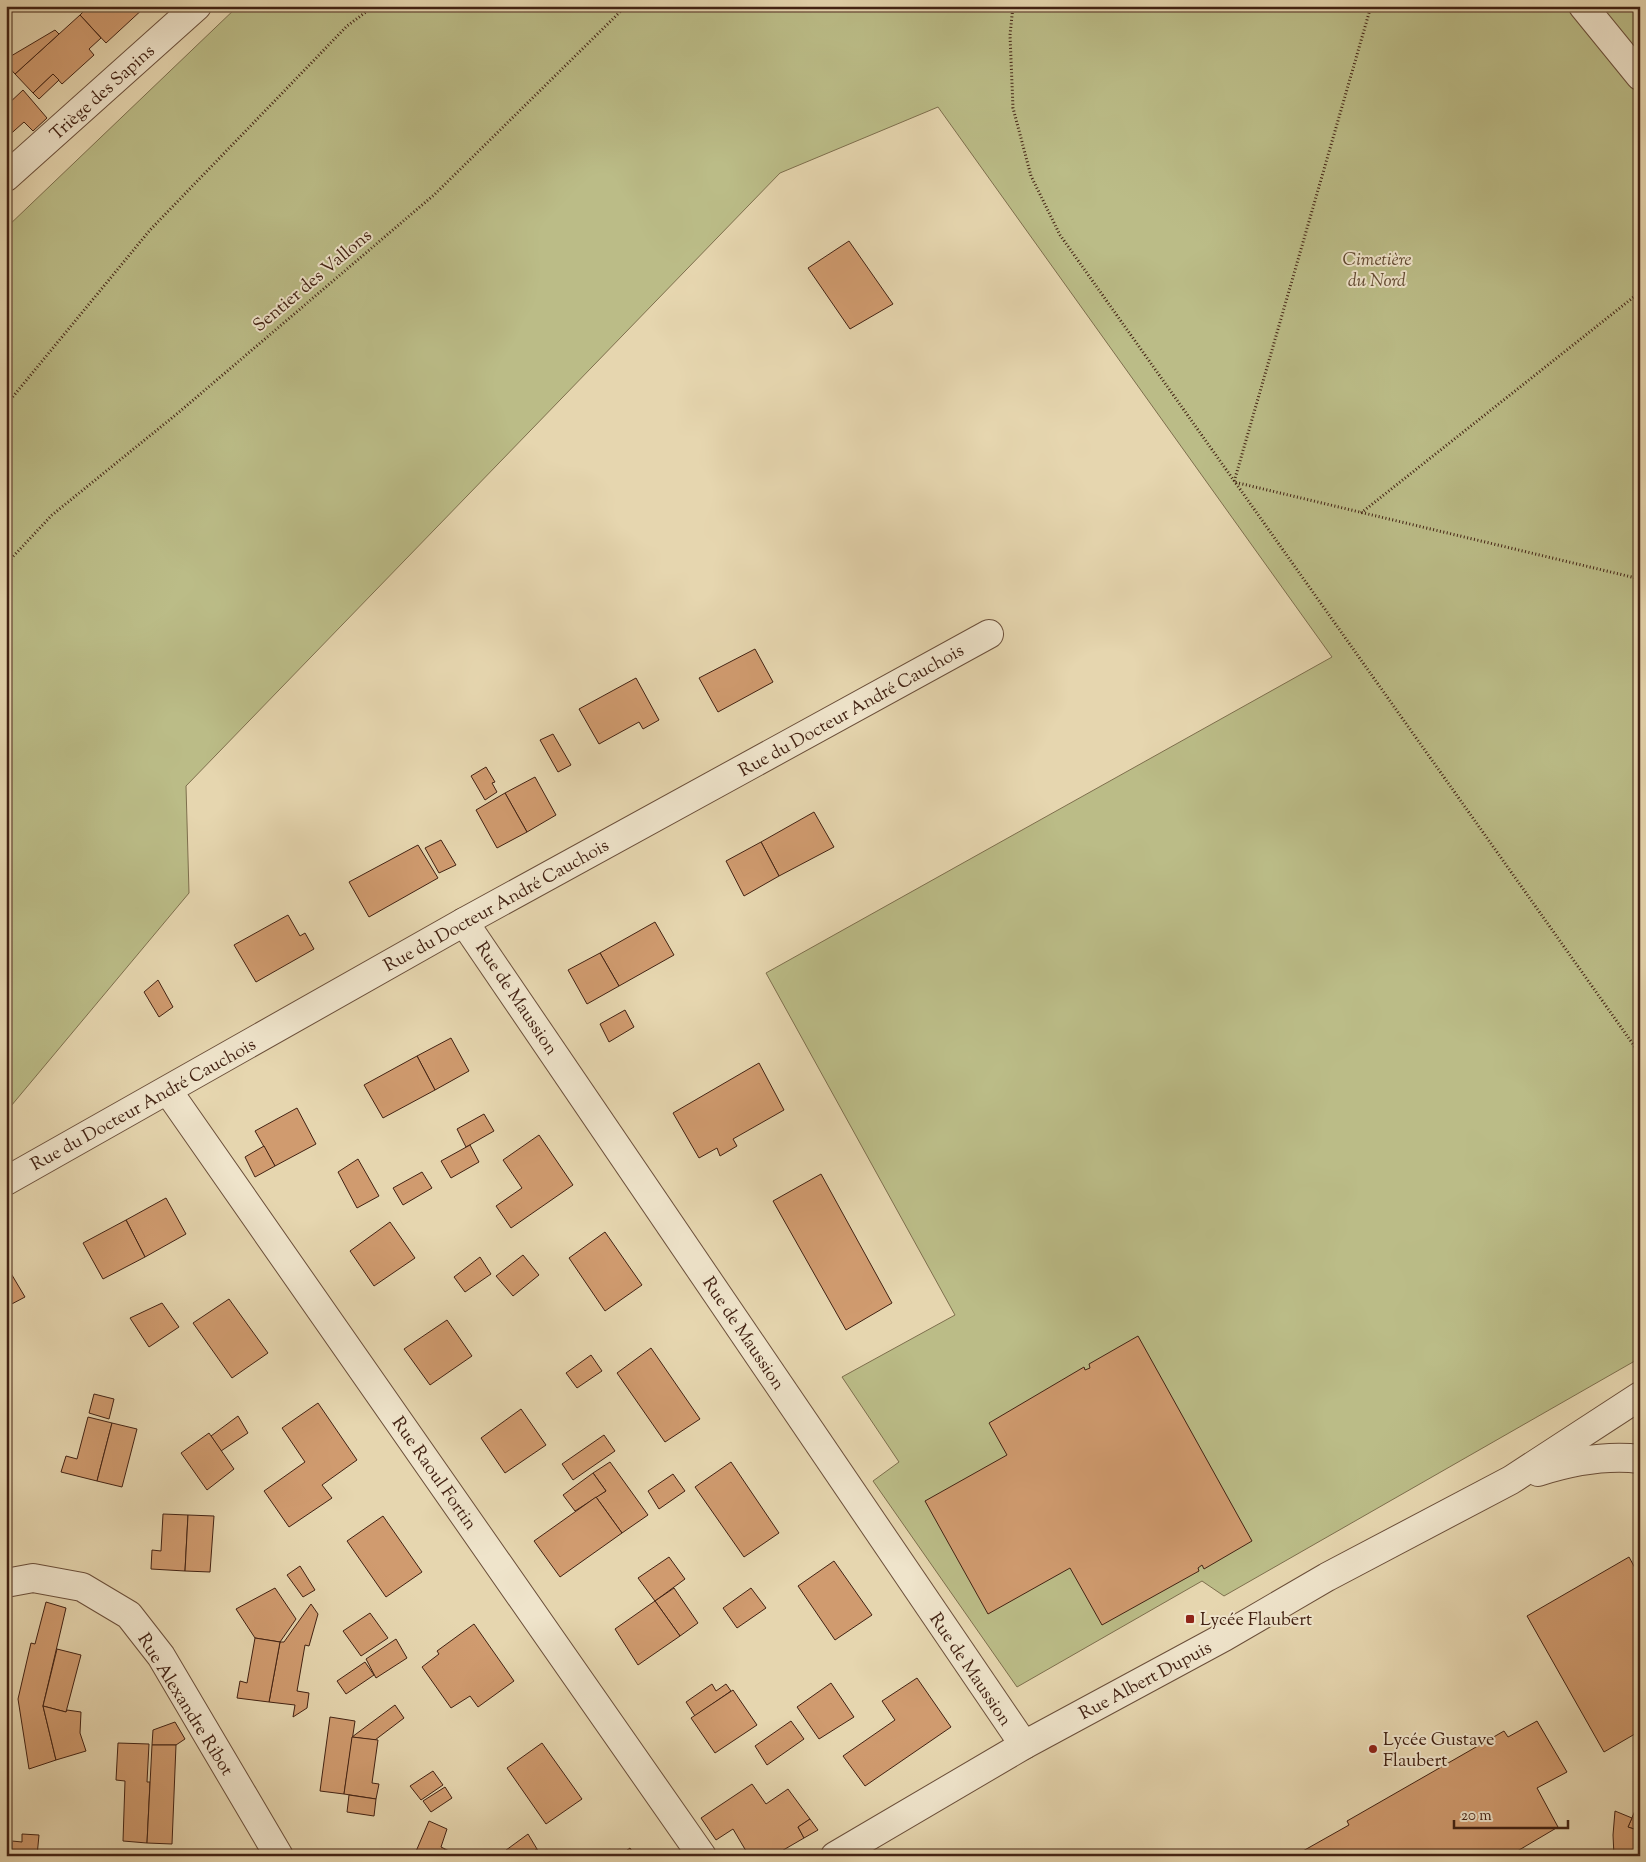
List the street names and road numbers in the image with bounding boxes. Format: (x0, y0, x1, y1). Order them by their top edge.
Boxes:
street label: Triège des Sapins (45, 39, 161, 148)
street label: Sentier des Vallons (248, 224, 378, 339)
street label: Rue du Docteur André Cauchois (735, 639, 969, 785)
street label: Rue du Docteur André Cauchois (380, 834, 614, 980)
street label: Rue de Maussion (468, 937, 563, 1061)
street label: Rue du Docteur André Cauchois (27, 1033, 261, 1179)
street label: Rue de Maussion (695, 1272, 790, 1396)
street label: Rue Raoul Fortin (384, 1412, 482, 1536)
street label: Rue de Maussion (922, 1608, 1017, 1732)
street label: Rue Alexandre Ribot (130, 1629, 239, 1781)
street label: Rue Albert Dupuis (1075, 1636, 1217, 1728)

